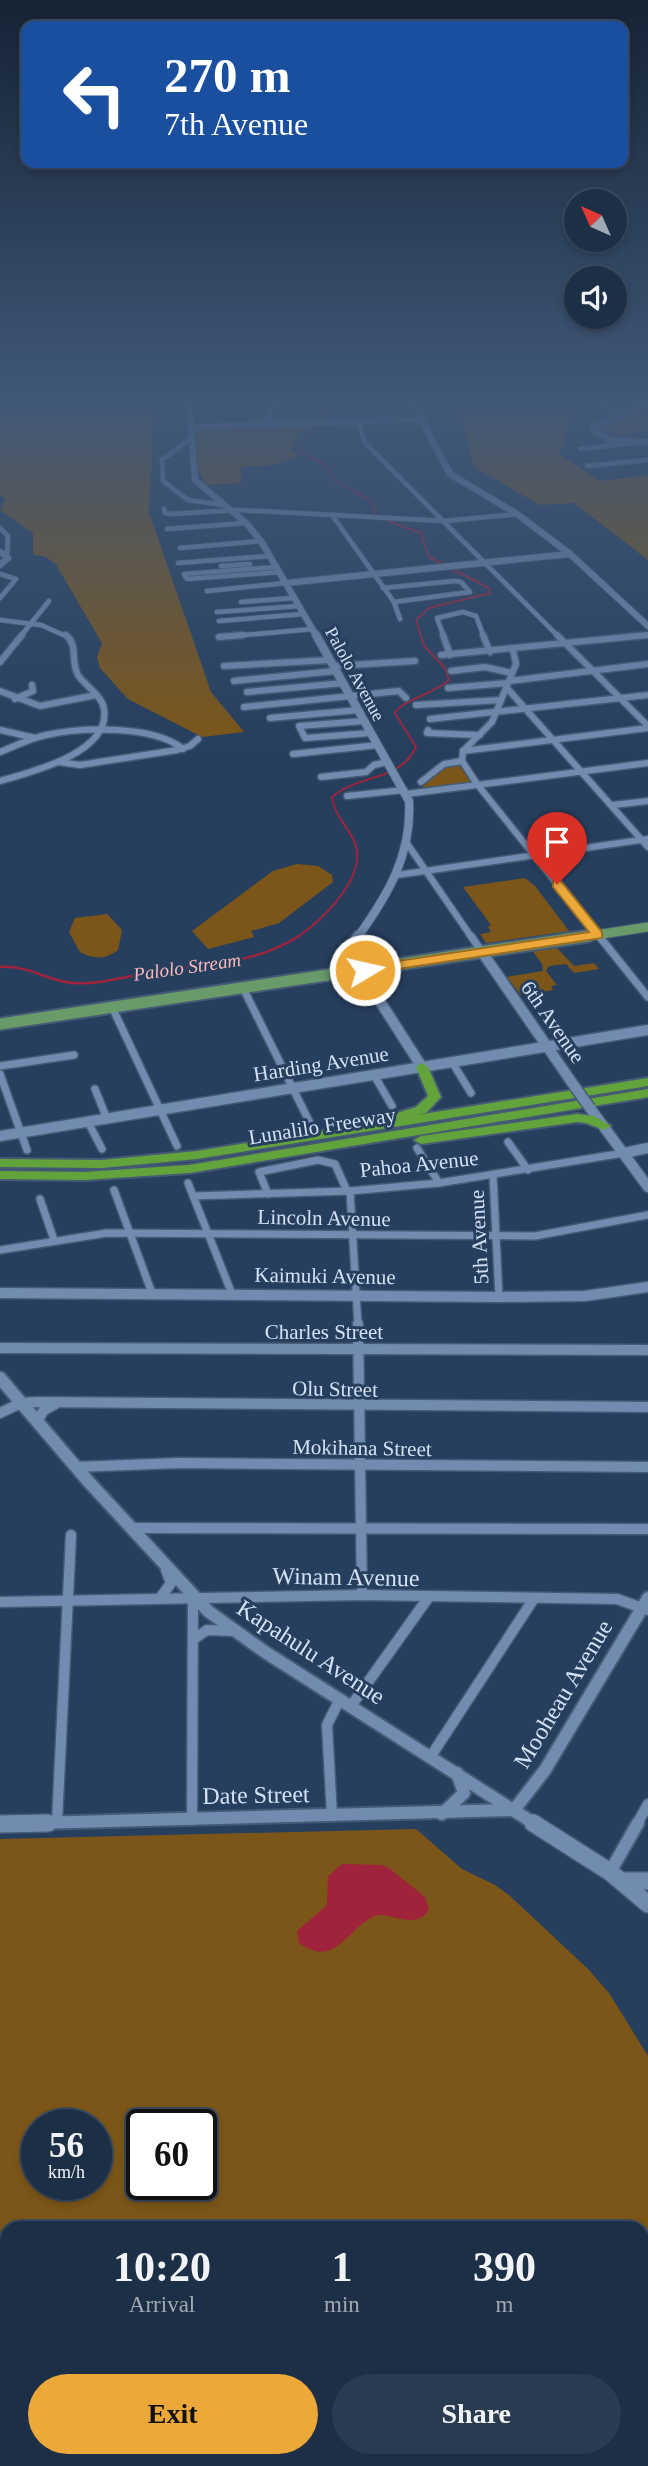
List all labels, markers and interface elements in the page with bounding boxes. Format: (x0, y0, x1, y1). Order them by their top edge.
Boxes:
text: 270 m (164, 48, 291, 103)
icon: left (49, 49, 140, 140)
text: 7th Avenue (164, 106, 308, 142)
north arrow (564, 189, 626, 252)
map controls (564, 189, 627, 329)
button: sound (564, 266, 627, 329)
street label: Palolo Avenue (321, 624, 389, 724)
pin (527, 812, 587, 884)
icon: arrive (538, 823, 576, 861)
position arrow (328, 933, 402, 1007)
water label: Palolo Stream (131, 949, 242, 985)
street label: 6th Avenue (516, 976, 590, 1068)
street label: Harding Avenue (252, 1041, 390, 1087)
street label: Lunalilo Freeway (247, 1102, 398, 1149)
street label: Pahoa Avenue (358, 1146, 480, 1182)
street label: 5th Avenue (465, 1189, 493, 1285)
street label: Lincoln Avenue (257, 1205, 391, 1231)
street label: Kaimuki Avenue (254, 1263, 396, 1289)
street label: Charles Street (265, 1320, 383, 1344)
street label: Olu Street (292, 1376, 378, 1402)
street label: Mokihana Street (292, 1435, 432, 1461)
street label: Winam Avenue (272, 1563, 420, 1591)
street label: Kapahulu Avenue (232, 1595, 390, 1709)
street label: Mooheau Avenue (509, 1615, 617, 1773)
street label: Date Street (202, 1781, 310, 1809)
speed limit sign: 60 (126, 2109, 217, 2200)
text: 56 (49, 2126, 84, 2165)
text: km/h (48, 2162, 85, 2182)
text: 10:20 (113, 2244, 211, 2290)
text: 1 (331, 2244, 352, 2290)
text: 390 (473, 2244, 536, 2290)
text: Arrival (129, 2292, 195, 2317)
text: min (324, 2292, 360, 2317)
text: m (495, 2292, 513, 2317)
button: Exit (28, 2374, 318, 2454)
button: Share (332, 2374, 621, 2454)

